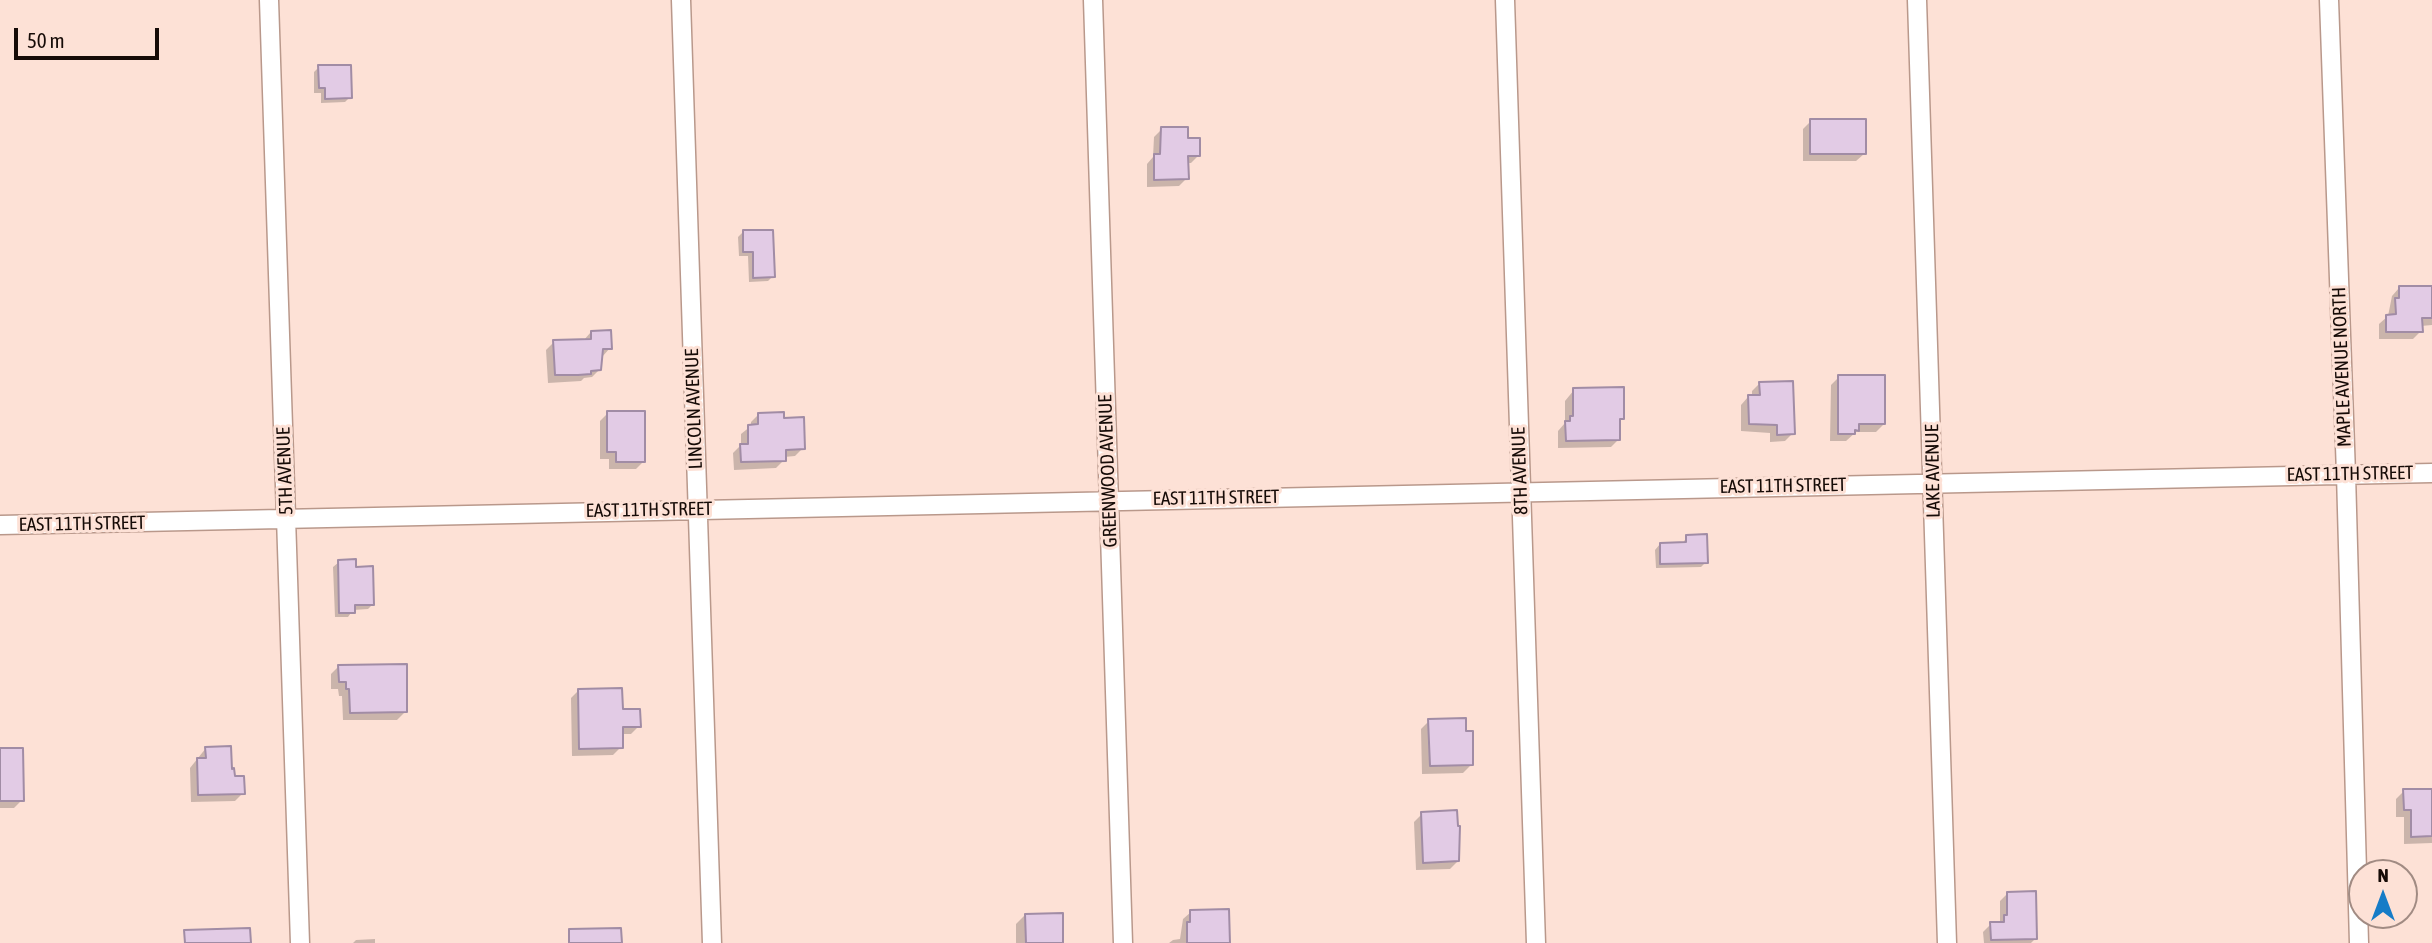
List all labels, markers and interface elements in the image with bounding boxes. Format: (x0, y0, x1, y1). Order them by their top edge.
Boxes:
scale bar (18, 14, 163, 58)
text: 50 m (27, 28, 65, 52)
street label: MAPLE AVENUE NORTH (2328, 287, 2356, 447)
street label: LINCOLN AVENUE (681, 348, 707, 470)
street label: GREENWOOD AVENUE (1094, 394, 1122, 548)
street label: LAKE AVENUE (1921, 424, 1945, 518)
street label: 5TH AVENUE (272, 427, 298, 515)
street label: 8TH AVENUE (1507, 427, 1533, 515)
street label: EAST 11TH STREET (2287, 461, 2413, 487)
street label: EAST 11TH STREET (1720, 473, 1846, 499)
street label: EAST 11TH STREET (1153, 485, 1279, 511)
street label: EAST 11TH STREET (586, 497, 712, 523)
street label: EAST 11TH STREET (19, 511, 145, 537)
north arrow (2348, 859, 2418, 929)
text: N (2377, 864, 2389, 886)

